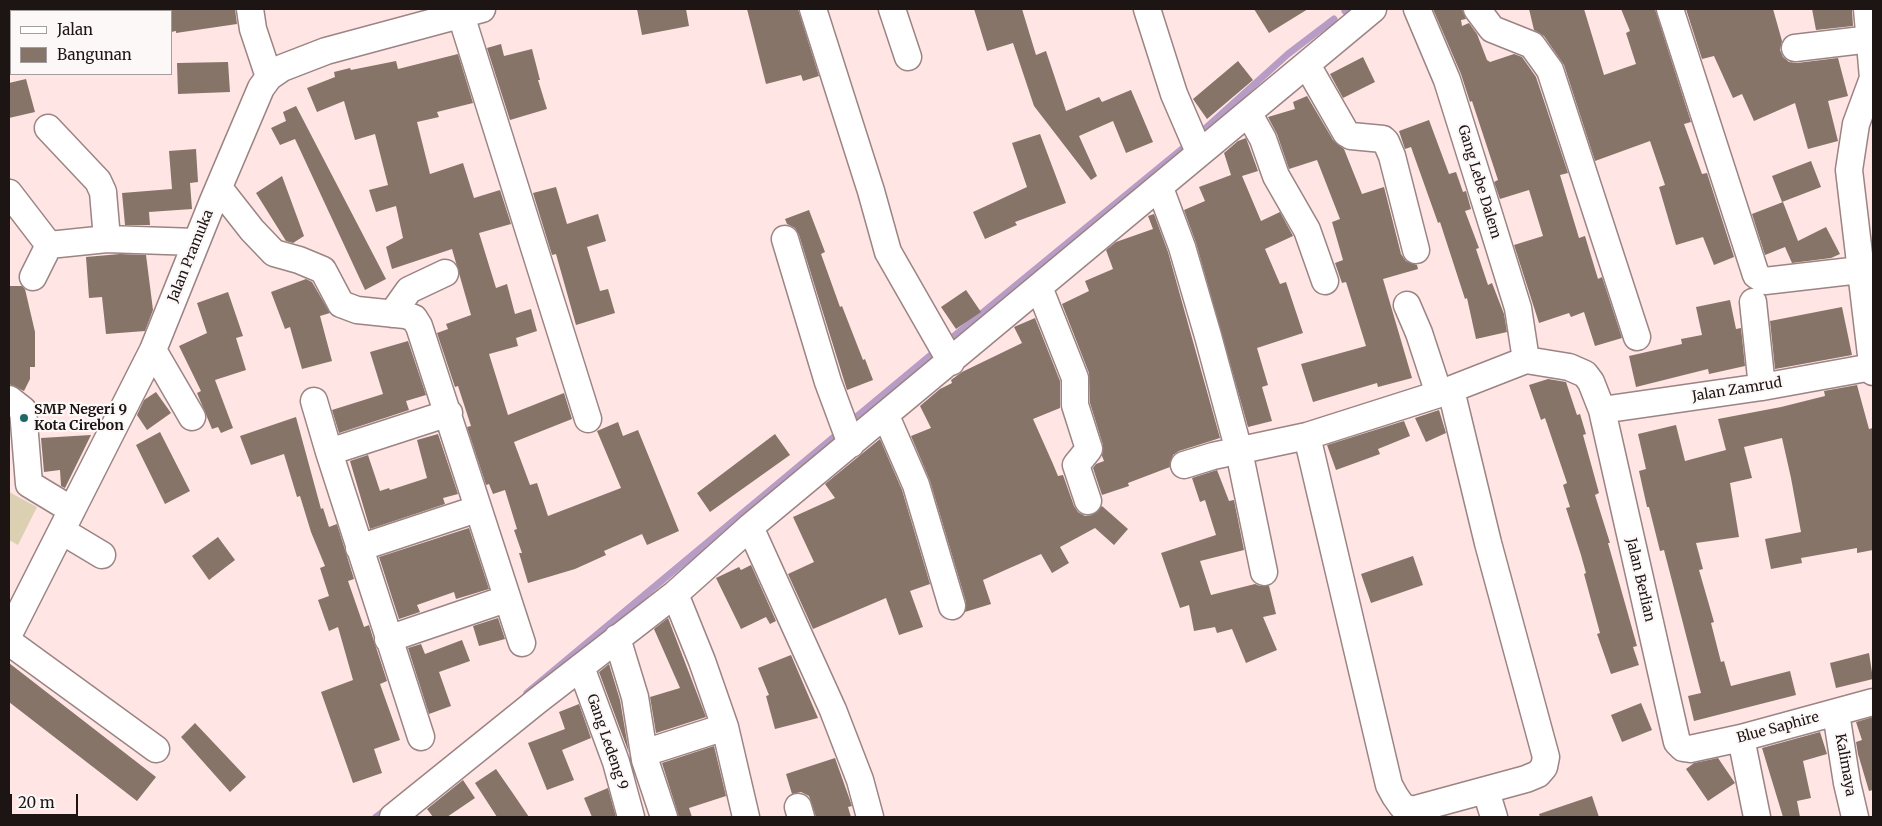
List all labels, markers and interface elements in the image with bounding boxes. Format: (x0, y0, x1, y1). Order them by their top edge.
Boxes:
legend (10, 10, 172, 75)
text: Jalan (57, 20, 93, 39)
text: Bangunan (57, 45, 132, 64)
street label: Gang Lebe Dalem (1454, 123, 1504, 241)
street label: Jalan Pramuka (165, 207, 217, 305)
street label: Jalan Zamrud (1691, 375, 1783, 405)
place label: SMP Negeri 9 Kota Cirebon (34, 402, 127, 434)
marker: SMP Negeri 9 Kota Cirebon (18, 412, 30, 424)
street label: Jalan Berlian (1622, 536, 1658, 624)
street label: Gang Ledeng 9 (583, 692, 631, 792)
street label: Blue Saphire (1735, 709, 1821, 747)
street label: Kalimaya (1831, 732, 1859, 798)
scale bar (12, 784, 80, 816)
text: 20 m (18, 793, 55, 812)

